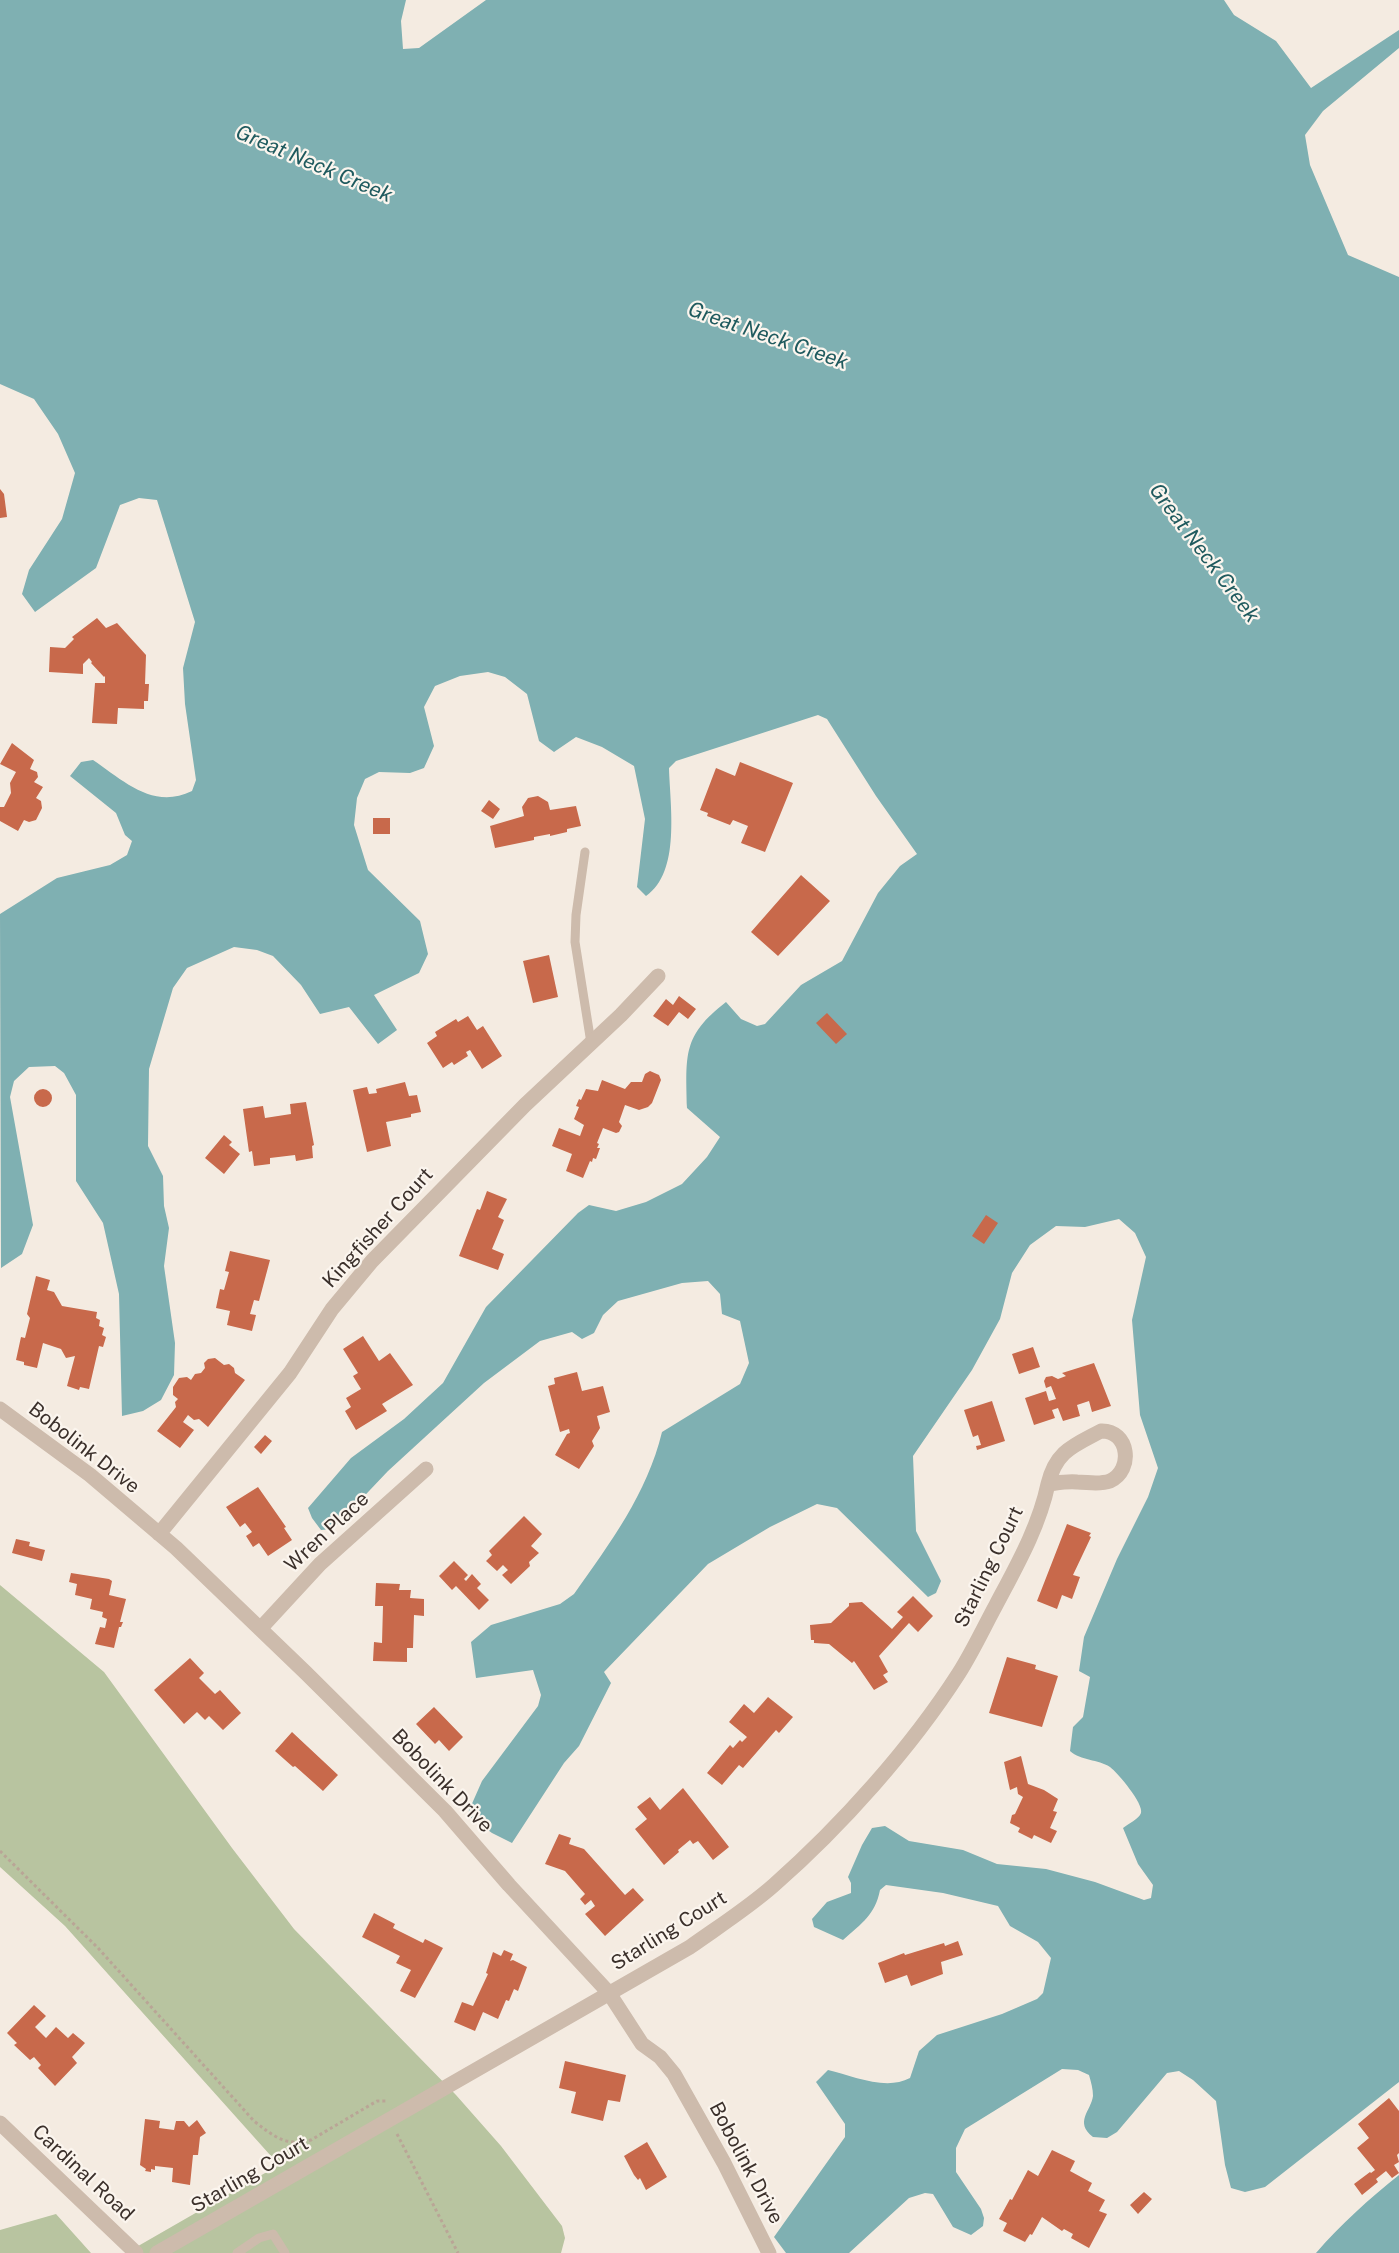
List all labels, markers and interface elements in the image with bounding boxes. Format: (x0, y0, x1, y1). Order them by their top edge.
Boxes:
water label: Great Neck Creek (232, 120, 396, 208)
water label: Great Neck Creek (685, 297, 851, 375)
water label: Great Neck Creek (1144, 479, 1264, 627)
street label: Kingfisher Court (318, 1163, 438, 1293)
street label: Bobolink Drive (24, 1397, 144, 1499)
street label: Wren Place (280, 1487, 374, 1577)
street label: Starling Court (949, 1503, 1029, 1631)
street label: Bobolink Drive (387, 1724, 497, 1838)
street label: Starling Court (607, 1886, 731, 1976)
street label: Bobolink Drive (704, 2098, 788, 2228)
street label: Cardinal Road (27, 2120, 139, 2226)
street label: Starling Court (187, 2132, 313, 2218)

